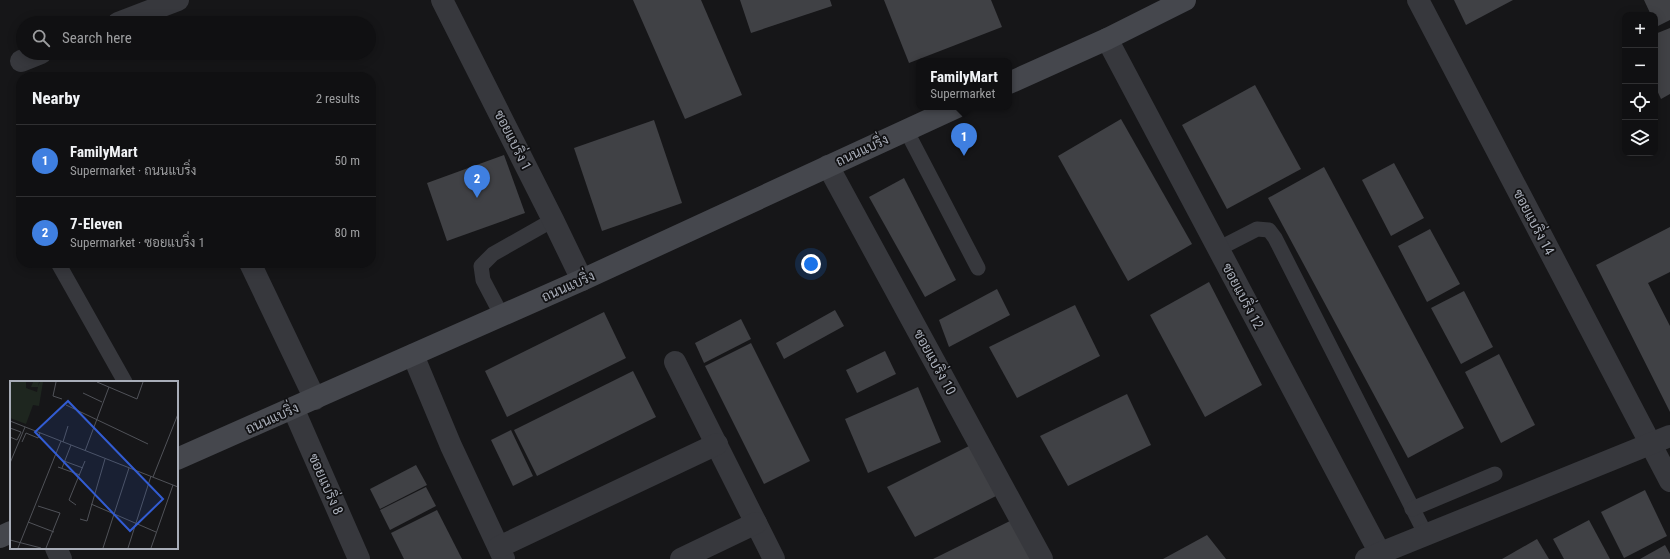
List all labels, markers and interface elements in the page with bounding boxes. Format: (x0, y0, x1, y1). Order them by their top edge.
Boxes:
map controls (1622, 12, 1658, 156)
button: + (1622, 12, 1658, 48)
search box (16, 16, 376, 60)
icon: search (30, 27, 52, 49)
text: Search here (62, 29, 132, 47)
button: − (1622, 48, 1658, 84)
popup (916, 58, 1012, 110)
text: FamilyMart (930, 68, 998, 86)
button: locate (1622, 84, 1658, 120)
text: Supermarket (930, 86, 995, 101)
text: Nearby (32, 88, 80, 108)
text: 2 results (316, 91, 360, 106)
street label: ซอยแบริ่ง 1 (491, 106, 538, 173)
button: layers (1622, 120, 1658, 156)
pin: 1 (951, 123, 977, 156)
street label: ถนนแบริ่ง (832, 128, 891, 169)
text: FamilyMart (70, 143, 138, 161)
text: 1 (42, 153, 48, 168)
text: 50 m (334, 153, 360, 168)
text: Supermarket · ถนนแบริ่ง (70, 163, 197, 178)
pin: 2 (464, 165, 490, 198)
street label: ซอยแบริ่ง 14 (1510, 185, 1561, 258)
text: 7-Eleven (70, 215, 122, 233)
text: 2 (42, 225, 48, 240)
text: 80 m (334, 225, 360, 240)
text: Supermarket · ซอยแบริ่ง 1 (70, 235, 205, 250)
your location (801, 254, 821, 274)
street label: ซอยแบริ่ง 12 (1219, 259, 1270, 332)
street label: ถนนแบริ่ง (538, 264, 597, 305)
street label: ซอยแบริ่ง 10 (911, 325, 962, 398)
inset map (10, 381, 178, 549)
street label: ถนนแบริ่ง (242, 396, 301, 437)
street label: ซอยแบริ่ง 8 (305, 450, 350, 517)

